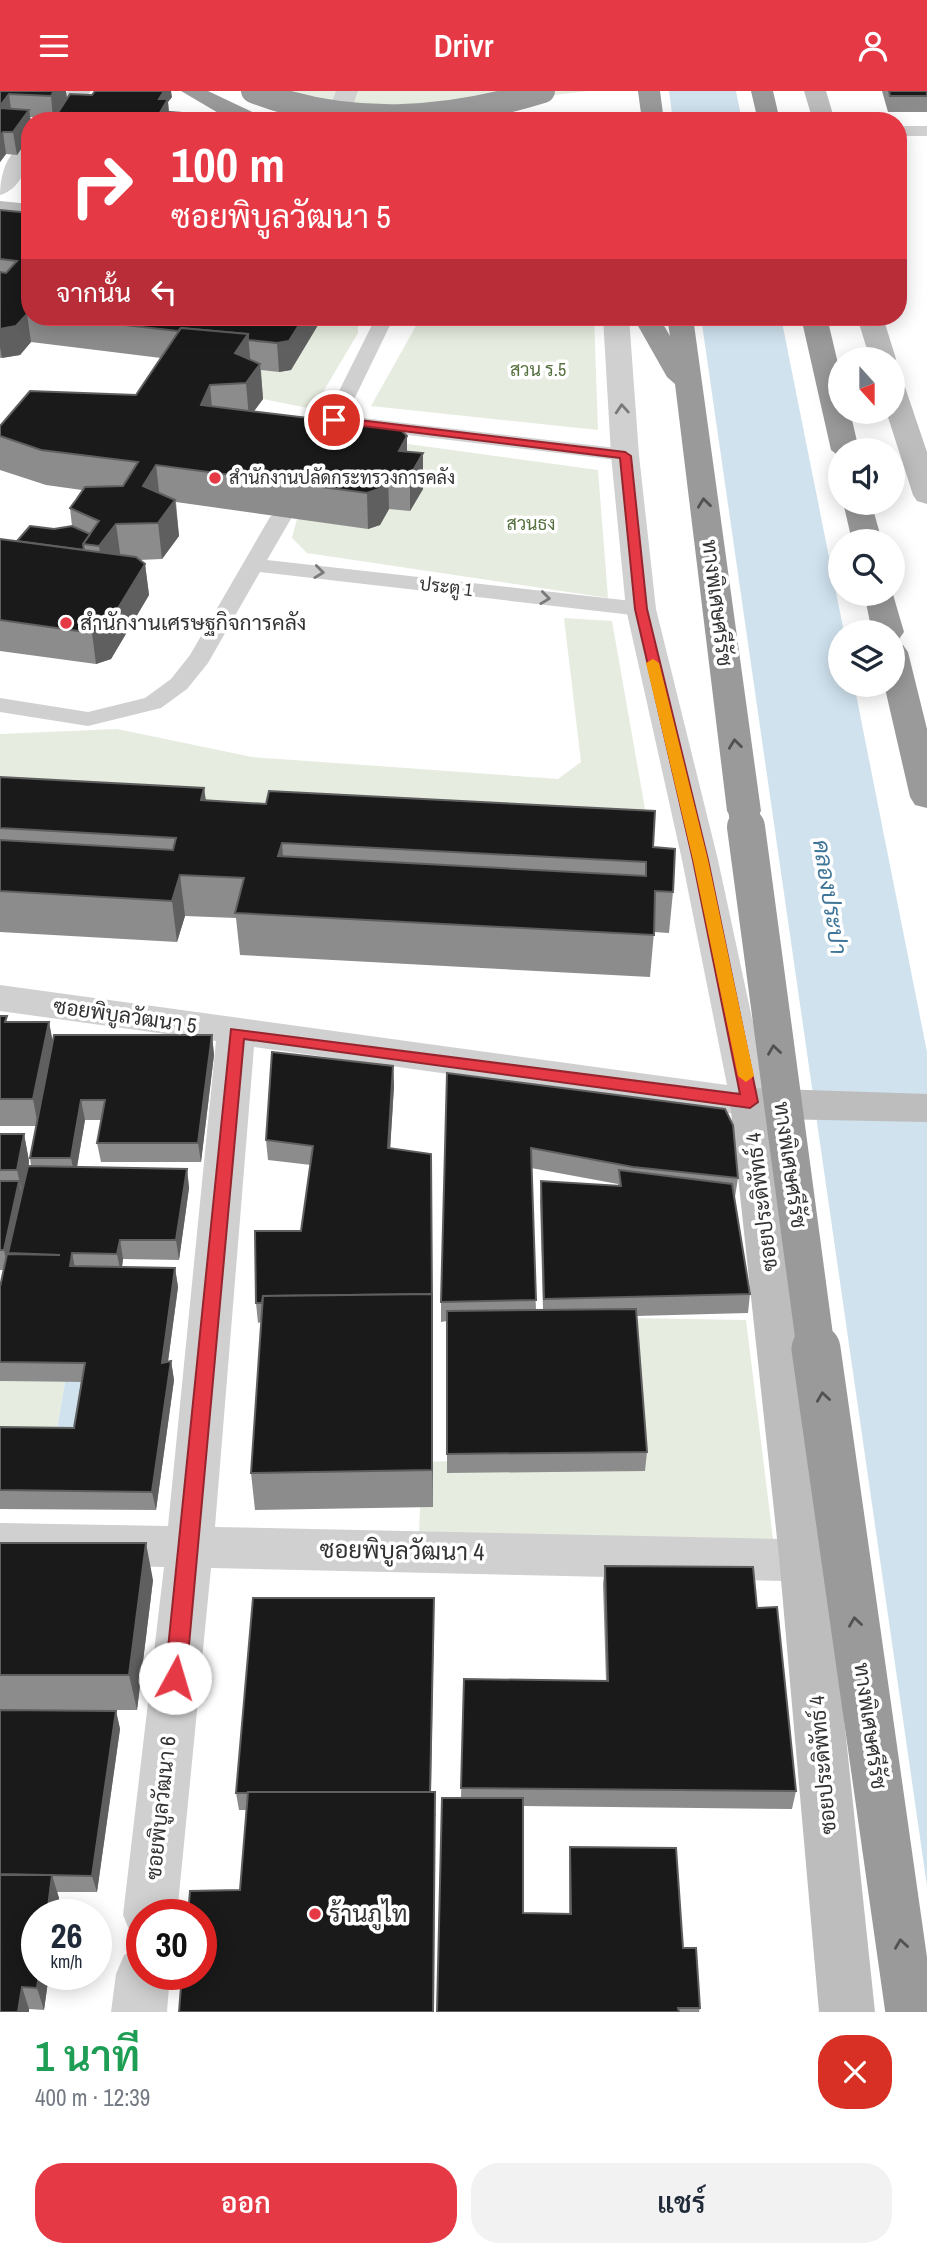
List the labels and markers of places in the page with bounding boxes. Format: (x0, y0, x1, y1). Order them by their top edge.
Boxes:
pin (304, 390, 364, 450)
place label: สำนักงานปลัดกระทรวงการคลัง (229, 465, 455, 490)
marker: สำนักงานปลัดกระทรวงการคลัง (207, 470, 223, 486)
place label: สำนักงานเศรษฐกิจการคลัง (80, 608, 306, 637)
marker: สำนักงานเศรษฐกิจการคลัง (58, 615, 74, 631)
place label: ร้านภูไท (329, 1897, 407, 1931)
marker: ร้านภูไท (307, 1906, 323, 1922)

